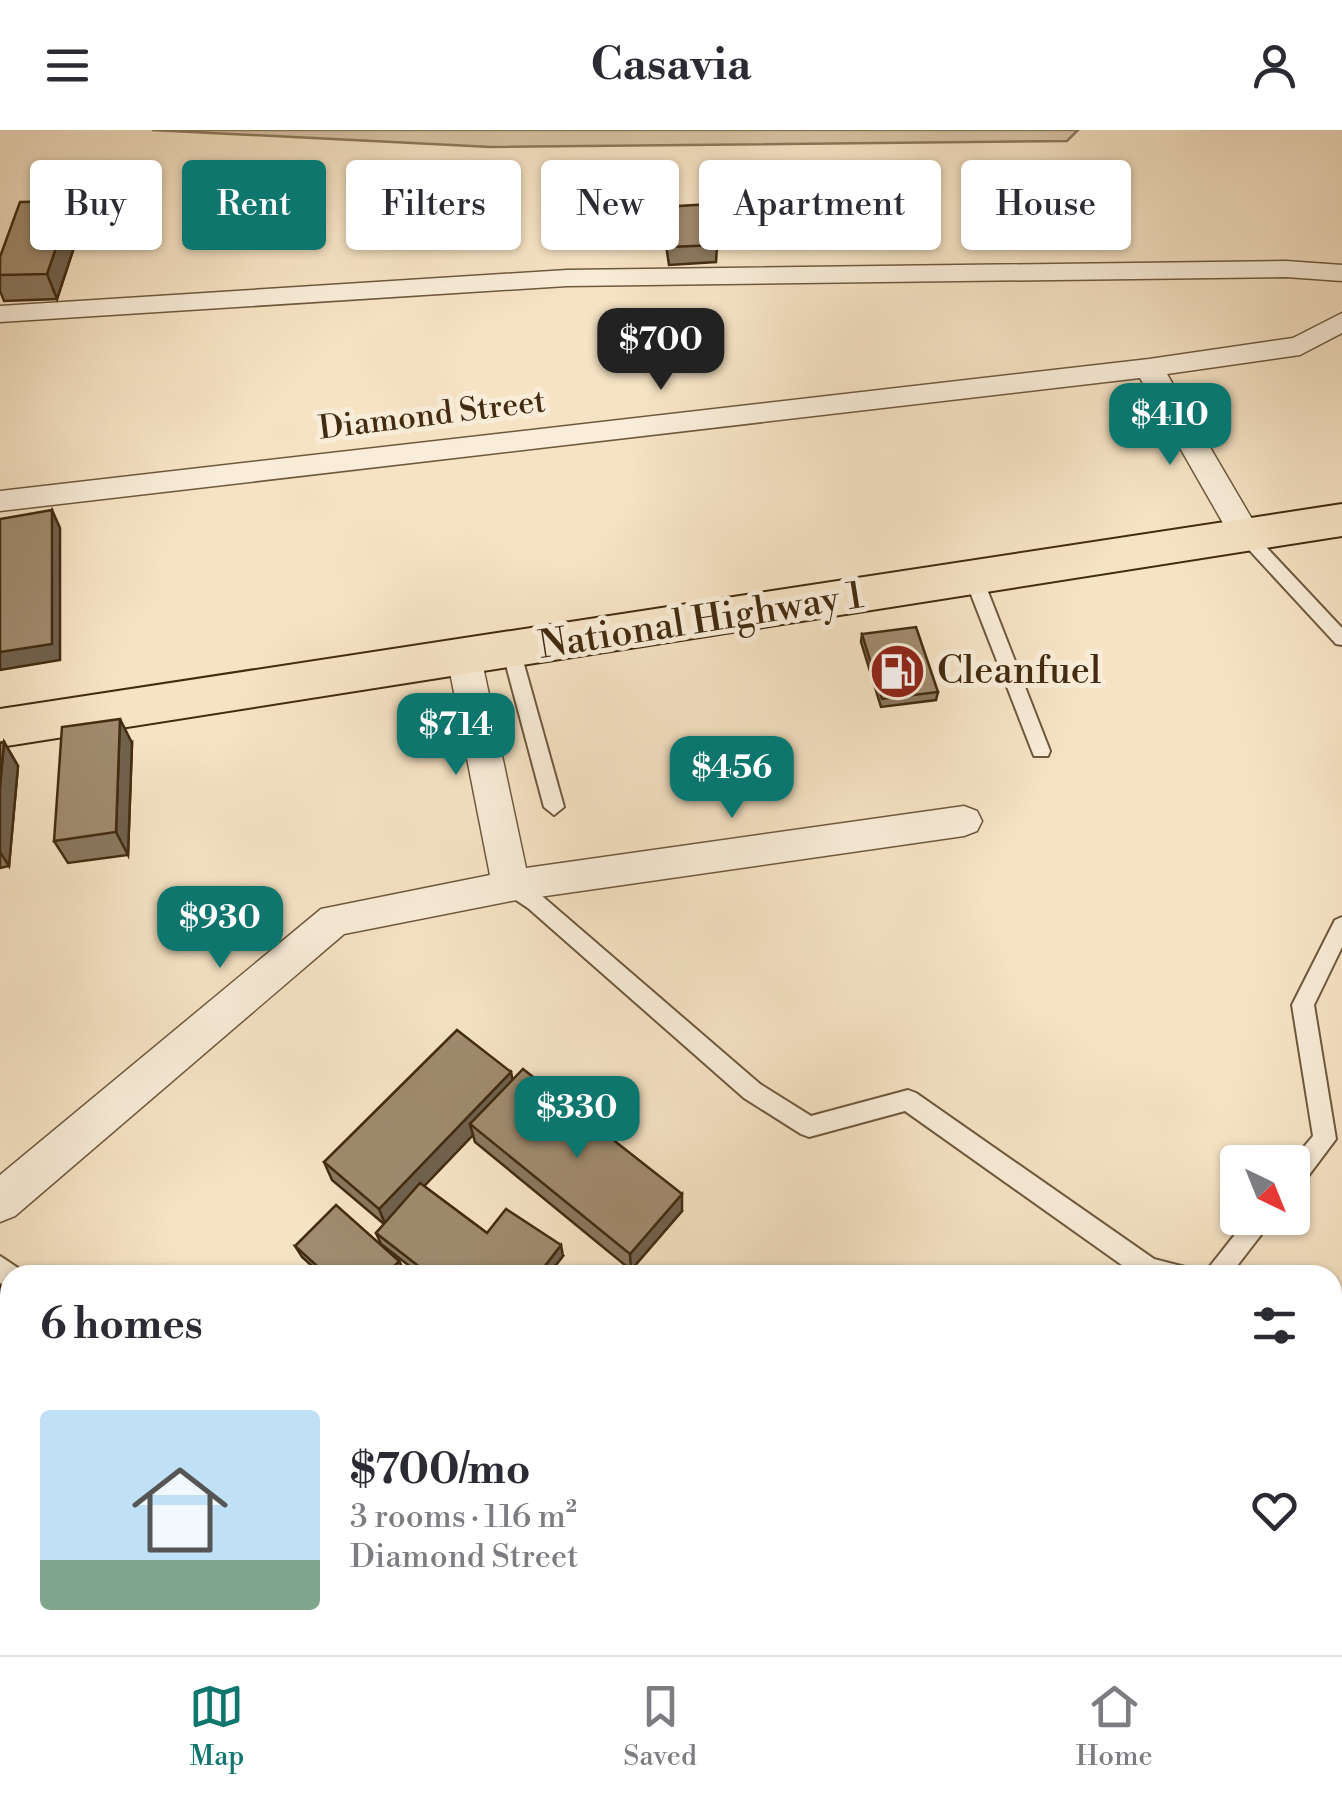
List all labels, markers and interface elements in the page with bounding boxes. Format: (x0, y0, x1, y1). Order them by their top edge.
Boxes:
text: Casavia (591, 37, 751, 94)
icon: menu (40, 38, 95, 93)
icon: person (1247, 38, 1302, 93)
chip: Buy (30, 160, 162, 250)
chip: Rent (182, 160, 326, 250)
chip: Filters (346, 160, 521, 250)
chip: New (541, 160, 679, 250)
chip: Apartment (699, 160, 941, 250)
chip: House (961, 160, 1131, 250)
pin: $700 (602, 308, 720, 393)
text: $700 (619, 320, 703, 360)
street label: Diamond Street (316, 381, 548, 449)
pin: $410 (1111, 383, 1229, 468)
text: $410 (1131, 395, 1209, 435)
street label: National Highway 1 (535, 572, 867, 670)
fuel station icon: Cleanfuel (868, 641, 928, 701)
place label: Cleanfuel (937, 648, 1101, 695)
pin: $714 (397, 693, 515, 778)
text: $714 (419, 705, 493, 745)
pin: $456 (673, 736, 791, 821)
text: $456 (692, 748, 772, 788)
pin: $930 (161, 886, 279, 971)
text: $930 (179, 898, 261, 938)
pin: $330 (518, 1076, 636, 1161)
text: $330 (537, 1088, 617, 1128)
north arrow (1220, 1145, 1310, 1235)
map controls (1220, 1145, 1310, 1235)
icon: filters (1247, 1298, 1302, 1353)
text: 6 homes (40, 1299, 203, 1352)
text: $700/mo (350, 1444, 530, 1497)
icon: home (120, 1450, 240, 1570)
icon: heart (1247, 1483, 1302, 1538)
text: 3 rooms · 116 m² (350, 1497, 577, 1537)
text: Diamond Street (350, 1537, 578, 1577)
tab: Map (189, 1679, 245, 1774)
tab: Saved (623, 1679, 697, 1774)
tab: Home (1076, 1679, 1153, 1774)

